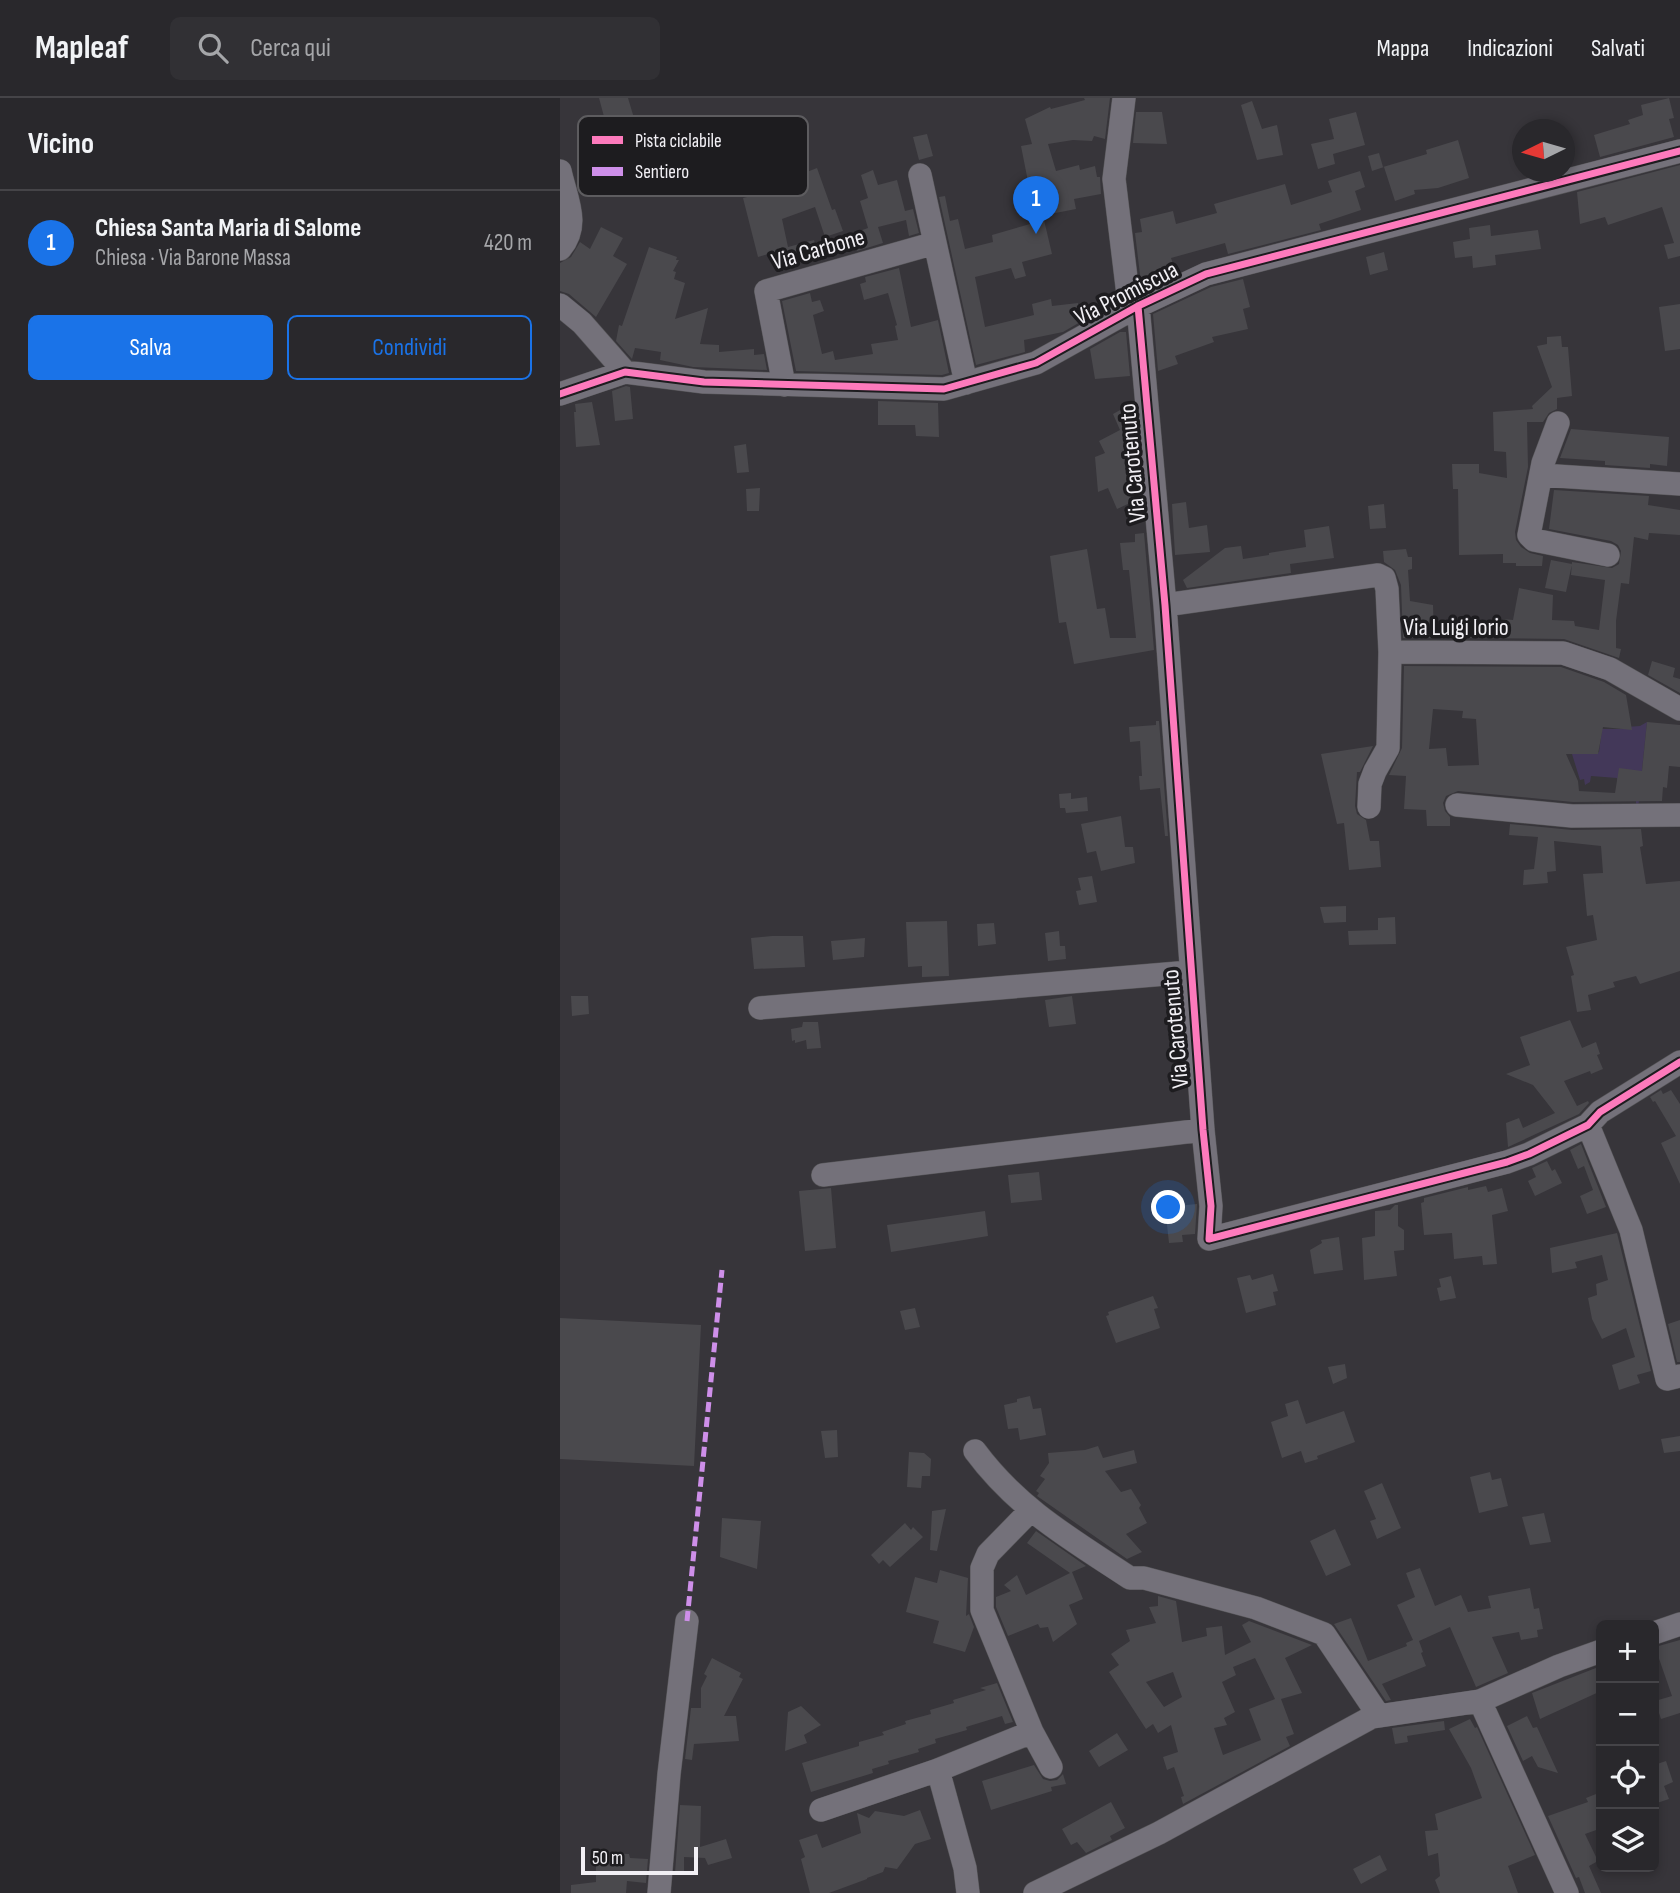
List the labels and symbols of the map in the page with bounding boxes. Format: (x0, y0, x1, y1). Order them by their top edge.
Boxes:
legend (578, 116, 808, 196)
north arrow (1512, 119, 1575, 182)
text: Pista ciclabile (635, 130, 722, 153)
text: Sentiero (635, 161, 689, 184)
pin: 1 (1013, 176, 1059, 234)
street label: Via Carbone (768, 222, 868, 277)
street label: Via Promiscua (1070, 255, 1183, 332)
street label: Via Carotenuto (1113, 402, 1152, 524)
street label: Via Luigi Iorio (1403, 613, 1509, 642)
street label: Via Carotenuto (1156, 968, 1195, 1090)
your location (1151, 1190, 1185, 1224)
scale bar (581, 1844, 698, 1876)

